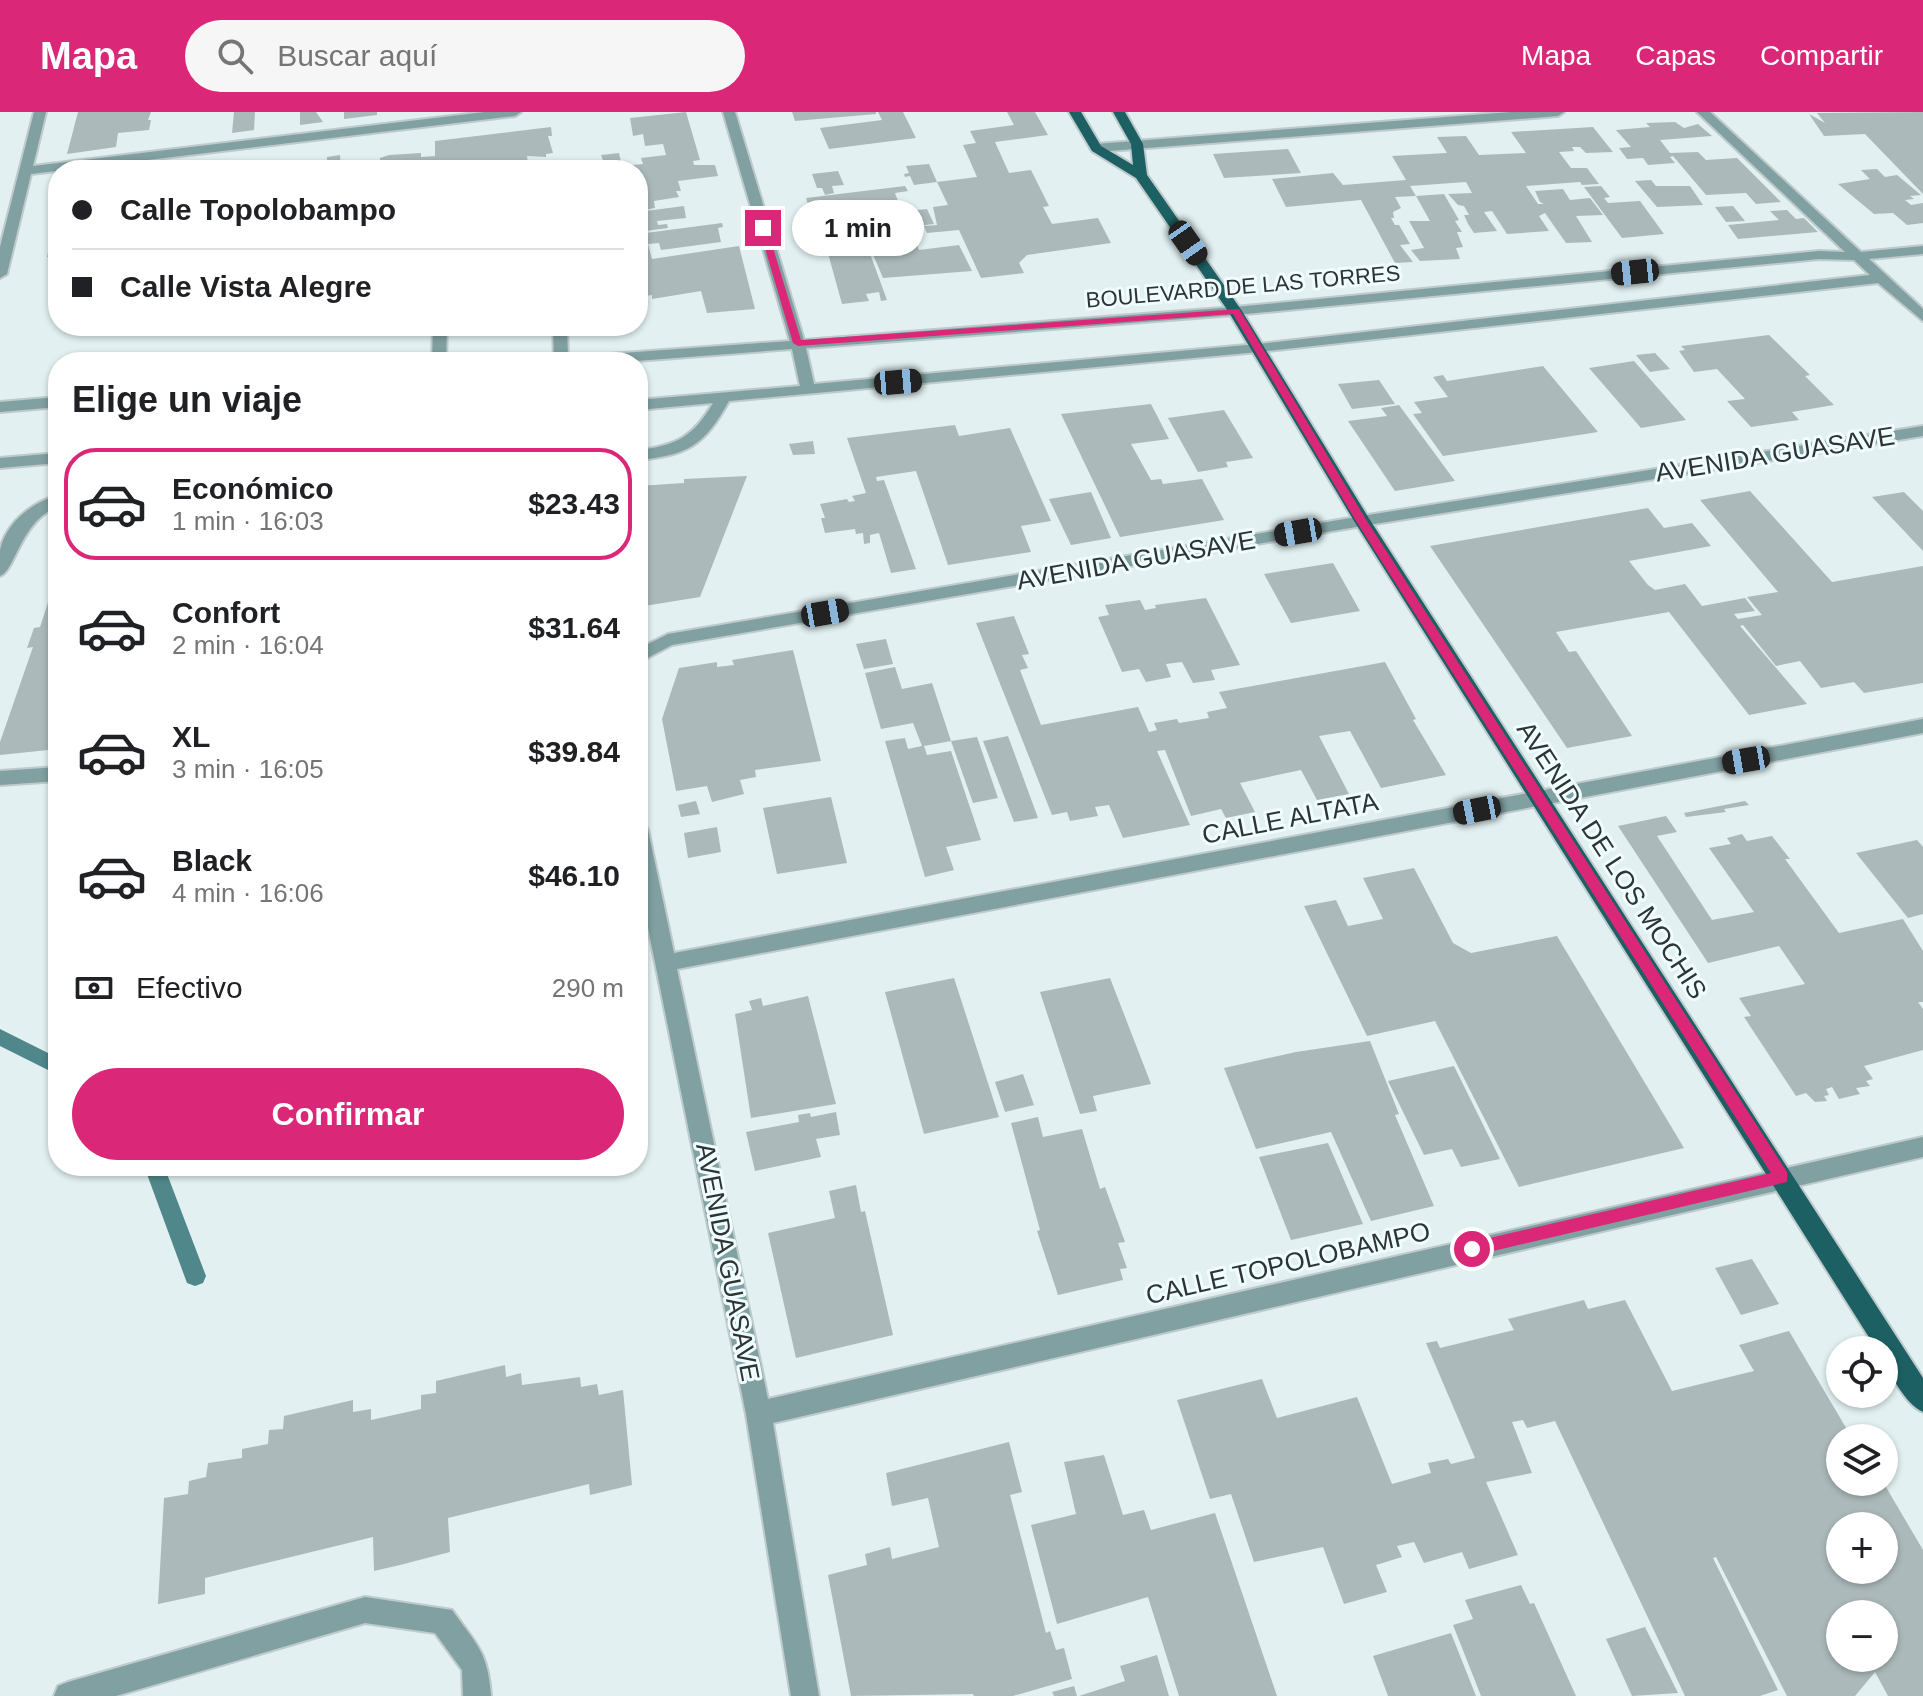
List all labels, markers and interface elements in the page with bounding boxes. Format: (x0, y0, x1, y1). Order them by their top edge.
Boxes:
search box (185, 20, 745, 92)
icon: search (213, 34, 257, 78)
text: Mapa (40, 35, 137, 77)
text: Buscar aquí (277, 39, 437, 72)
text: Mapa (1521, 40, 1591, 71)
text: Capas (1635, 40, 1716, 71)
text: Compartir (1760, 40, 1883, 71)
text: Calle Topolobampo (120, 193, 396, 226)
callout: 1 min (791, 200, 923, 256)
route end (745, 210, 781, 246)
text: 1 min (824, 213, 892, 243)
car (1164, 216, 1212, 270)
car (1610, 258, 1660, 286)
street label: BOULEVARD DE LAS TORRES (1085, 260, 1401, 313)
text: Calle Vista Alegre (120, 270, 372, 303)
car (873, 368, 923, 396)
text: Elige un viaje (72, 379, 302, 420)
street label: AVENIDA GUASAVE (1653, 420, 1897, 488)
icon: car (76, 468, 148, 540)
text: Económico (172, 472, 334, 505)
text: $23.43 (528, 487, 620, 520)
text: 1 min · 16:03 (172, 506, 324, 536)
car (1272, 516, 1324, 548)
street label: AVENIDA GUASAVE (1014, 524, 1258, 596)
icon: car (76, 592, 148, 664)
text: Confort (172, 596, 280, 629)
car (799, 597, 851, 629)
text: $31.64 (528, 611, 620, 644)
text: 2 min · 16:04 (172, 630, 324, 660)
icon: car (76, 716, 148, 788)
street label: AVENIDA DE LOS MOCHIS (1511, 716, 1713, 1004)
text: XL (172, 720, 210, 753)
text: $39.84 (528, 735, 620, 768)
car (1720, 744, 1772, 776)
text: 3 min · 16:05 (172, 754, 324, 784)
street label: CALLE ALTATA (1199, 786, 1381, 850)
car (1451, 794, 1503, 826)
icon: car (76, 840, 148, 912)
text: Black (172, 844, 252, 877)
text: $46.10 (528, 859, 620, 892)
text: 4 min · 16:06 (172, 878, 324, 908)
icon: cash (72, 966, 116, 1010)
text: Efectivo (136, 971, 243, 1004)
text: 290 m (552, 973, 624, 1003)
button: Confirmar (72, 1068, 624, 1160)
street label: AVENIDA GUASAVE (690, 1140, 766, 1384)
street label: CALLE TOPOLOBAMPO (1143, 1216, 1433, 1310)
route start (1454, 1231, 1490, 1267)
map controls (1826, 1336, 1898, 1672)
button: locate (1826, 1336, 1898, 1408)
button: layers (1826, 1424, 1898, 1496)
button: + (1826, 1512, 1898, 1584)
button: − (1826, 1600, 1898, 1672)

